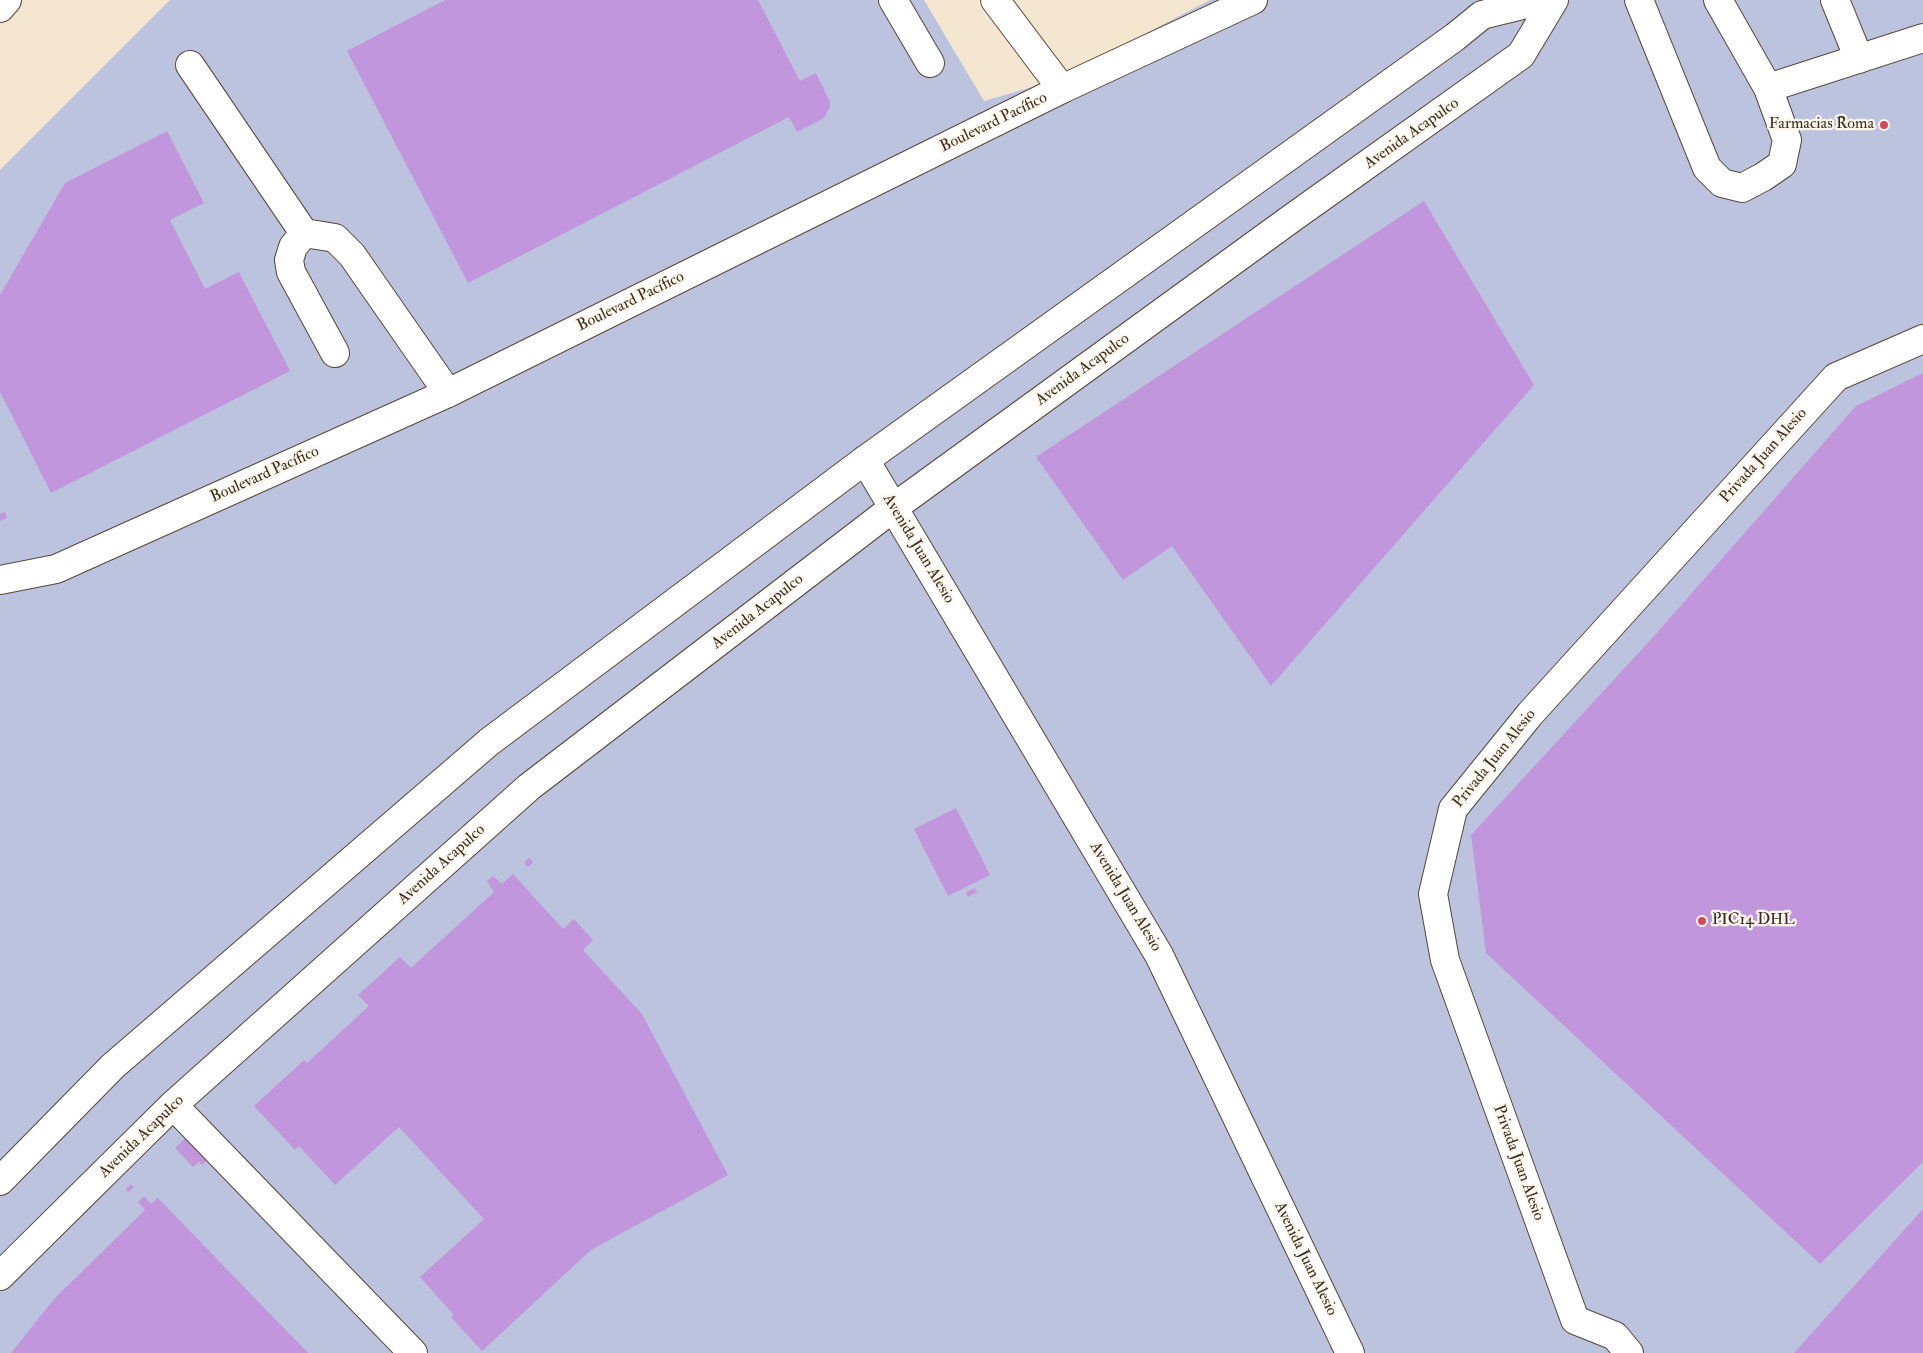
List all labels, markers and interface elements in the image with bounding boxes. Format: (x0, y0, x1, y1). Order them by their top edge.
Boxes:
street label: Boulevard Pacífico (937, 89, 1051, 157)
street label: Avenida Acapulco (1361, 94, 1463, 174)
place label: Farmacias Roma (1769, 115, 1874, 135)
marker: Farmacias Roma (1878, 119, 1890, 131)
street label: Boulevard Pacífico (574, 268, 688, 336)
street label: Avenida Acapulco (1032, 330, 1134, 410)
street label: Privada Juan Alesio (1716, 404, 1812, 508)
street label: Boulevard Pacífico (208, 442, 322, 508)
street label: Avenida Juan Alesio (878, 491, 958, 607)
street label: Avenida Acapulco (708, 570, 808, 654)
street label: Privada Juan Alesio (1449, 706, 1541, 812)
street label: Avenida Acapulco (394, 821, 490, 909)
street label: Avenida Juan Alesio (1085, 839, 1165, 955)
place label: PIC14 DHL (1712, 911, 1795, 931)
marker: PIC14 DHL (1696, 915, 1708, 927)
street label: Avenida Acapulco (95, 1092, 189, 1182)
street label: Privada Juan Alesio (1488, 1103, 1548, 1223)
street label: Avenida Juan Alesio (1269, 1199, 1341, 1319)

